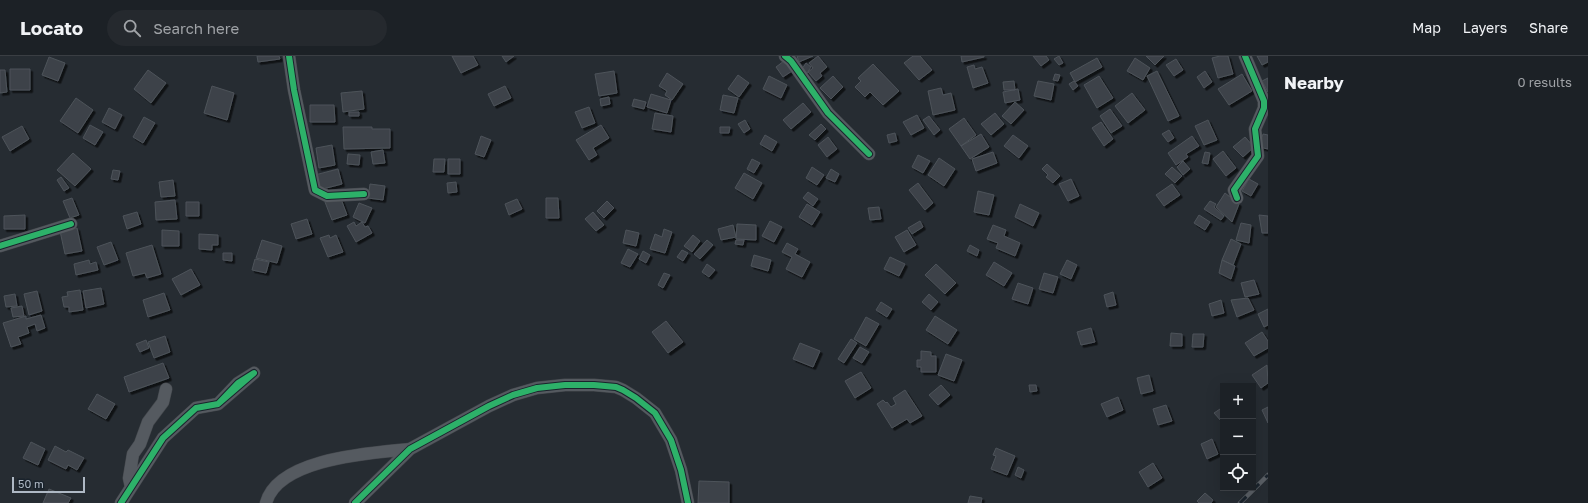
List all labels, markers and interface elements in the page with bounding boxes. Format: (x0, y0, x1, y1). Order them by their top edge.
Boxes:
search box (107, 10, 387, 46)
text: Locato (20, 16, 83, 39)
icon: search (121, 17, 143, 39)
text: Search here (153, 19, 239, 37)
text: Map (1412, 19, 1441, 36)
text: Layers (1463, 19, 1507, 36)
text: Share (1529, 19, 1568, 36)
text: Nearby (1284, 72, 1344, 93)
text: 0 results (1517, 74, 1572, 90)
map controls (1220, 383, 1256, 491)
button: + (1220, 383, 1256, 419)
button: − (1220, 419, 1256, 455)
button: locate (1220, 455, 1256, 491)
scale bar (12, 475, 85, 494)
text: 50 m (18, 477, 44, 490)

